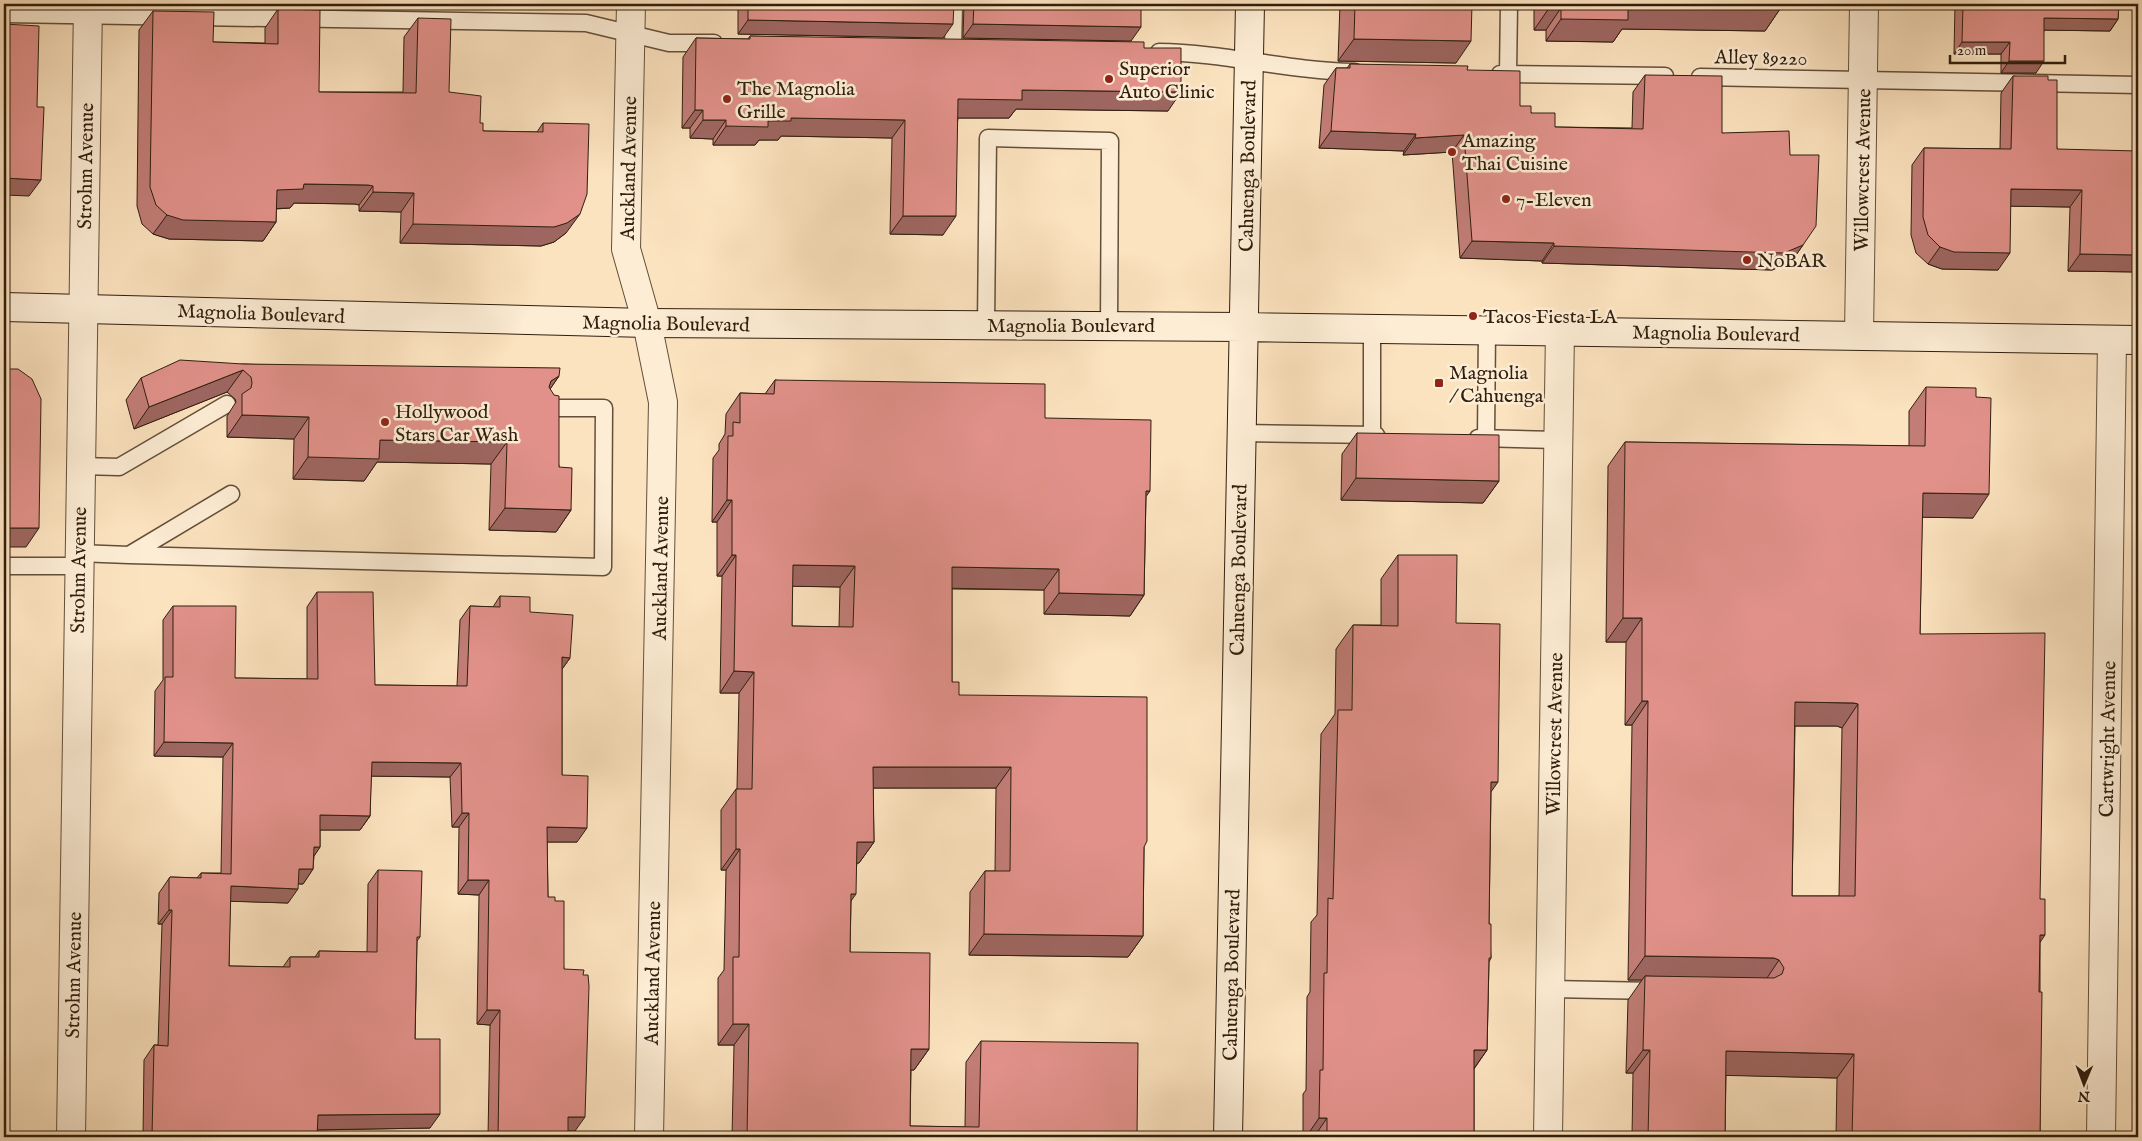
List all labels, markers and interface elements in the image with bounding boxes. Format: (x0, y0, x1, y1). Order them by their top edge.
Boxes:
scale bar (1950, 32, 2064, 64)
text: 20 m (1957, 41, 1987, 60)
street label: Alley 89220 (1713, 45, 1808, 72)
place label: Superior Auto Clinic (1118, 57, 1214, 105)
marker: Superior Auto Clinic (1103, 73, 1115, 85)
place label: The Magnolia Grille (737, 77, 855, 125)
street label: Cahuenga Boulevard (1235, 80, 1263, 252)
street label: Willowcrest Avenue (1850, 88, 1877, 252)
marker: The Magnolia Grille (721, 93, 733, 105)
street label: Auckland Avenue (616, 96, 643, 241)
street label: Strohm Avenue (73, 102, 100, 230)
place label: Amazing Thai Cuisine (1461, 129, 1568, 177)
marker: Amazing Thai Cuisine (1446, 146, 1458, 158)
place label: 7-Eleven (1516, 188, 1592, 213)
marker: 7-Eleven (1500, 193, 1512, 205)
place label: NoBAR (1757, 249, 1827, 274)
marker: NoBAR (1741, 254, 1753, 266)
street label: Magnolia Boulevard (177, 299, 346, 330)
place label: Tacos Fiesta LA (1483, 305, 1618, 330)
marker: Tacos Fiesta LA (1467, 310, 1479, 322)
street label: Magnolia Boulevard (582, 311, 750, 338)
street label: Magnolia Boulevard (987, 314, 1155, 339)
street label: Magnolia Boulevard (1632, 321, 1800, 348)
place label: Magnolia / Cahuenga (1449, 361, 1544, 409)
marker: Magnolia / Cahuenga (1433, 377, 1445, 389)
place label: Hollywood Stars Car Wash (395, 400, 519, 448)
marker: Hollywood Stars Car Wash (379, 416, 391, 428)
street label: Cahuenga Boulevard (1226, 484, 1254, 656)
street label: Auckland Avenue (648, 496, 675, 641)
street label: Strohm Avenue (66, 506, 93, 634)
street label: Willowcrest Avenue (1542, 652, 1569, 816)
street label: Cartwright Avenue (2095, 660, 2122, 818)
street label: Cahuenga Boulevard (1219, 889, 1247, 1061)
street label: Auckland Avenue (640, 901, 667, 1046)
street label: Strohm Avenue (61, 911, 88, 1039)
north arrow (2060, 1058, 2110, 1108)
text: N (2078, 1087, 2091, 1105)

